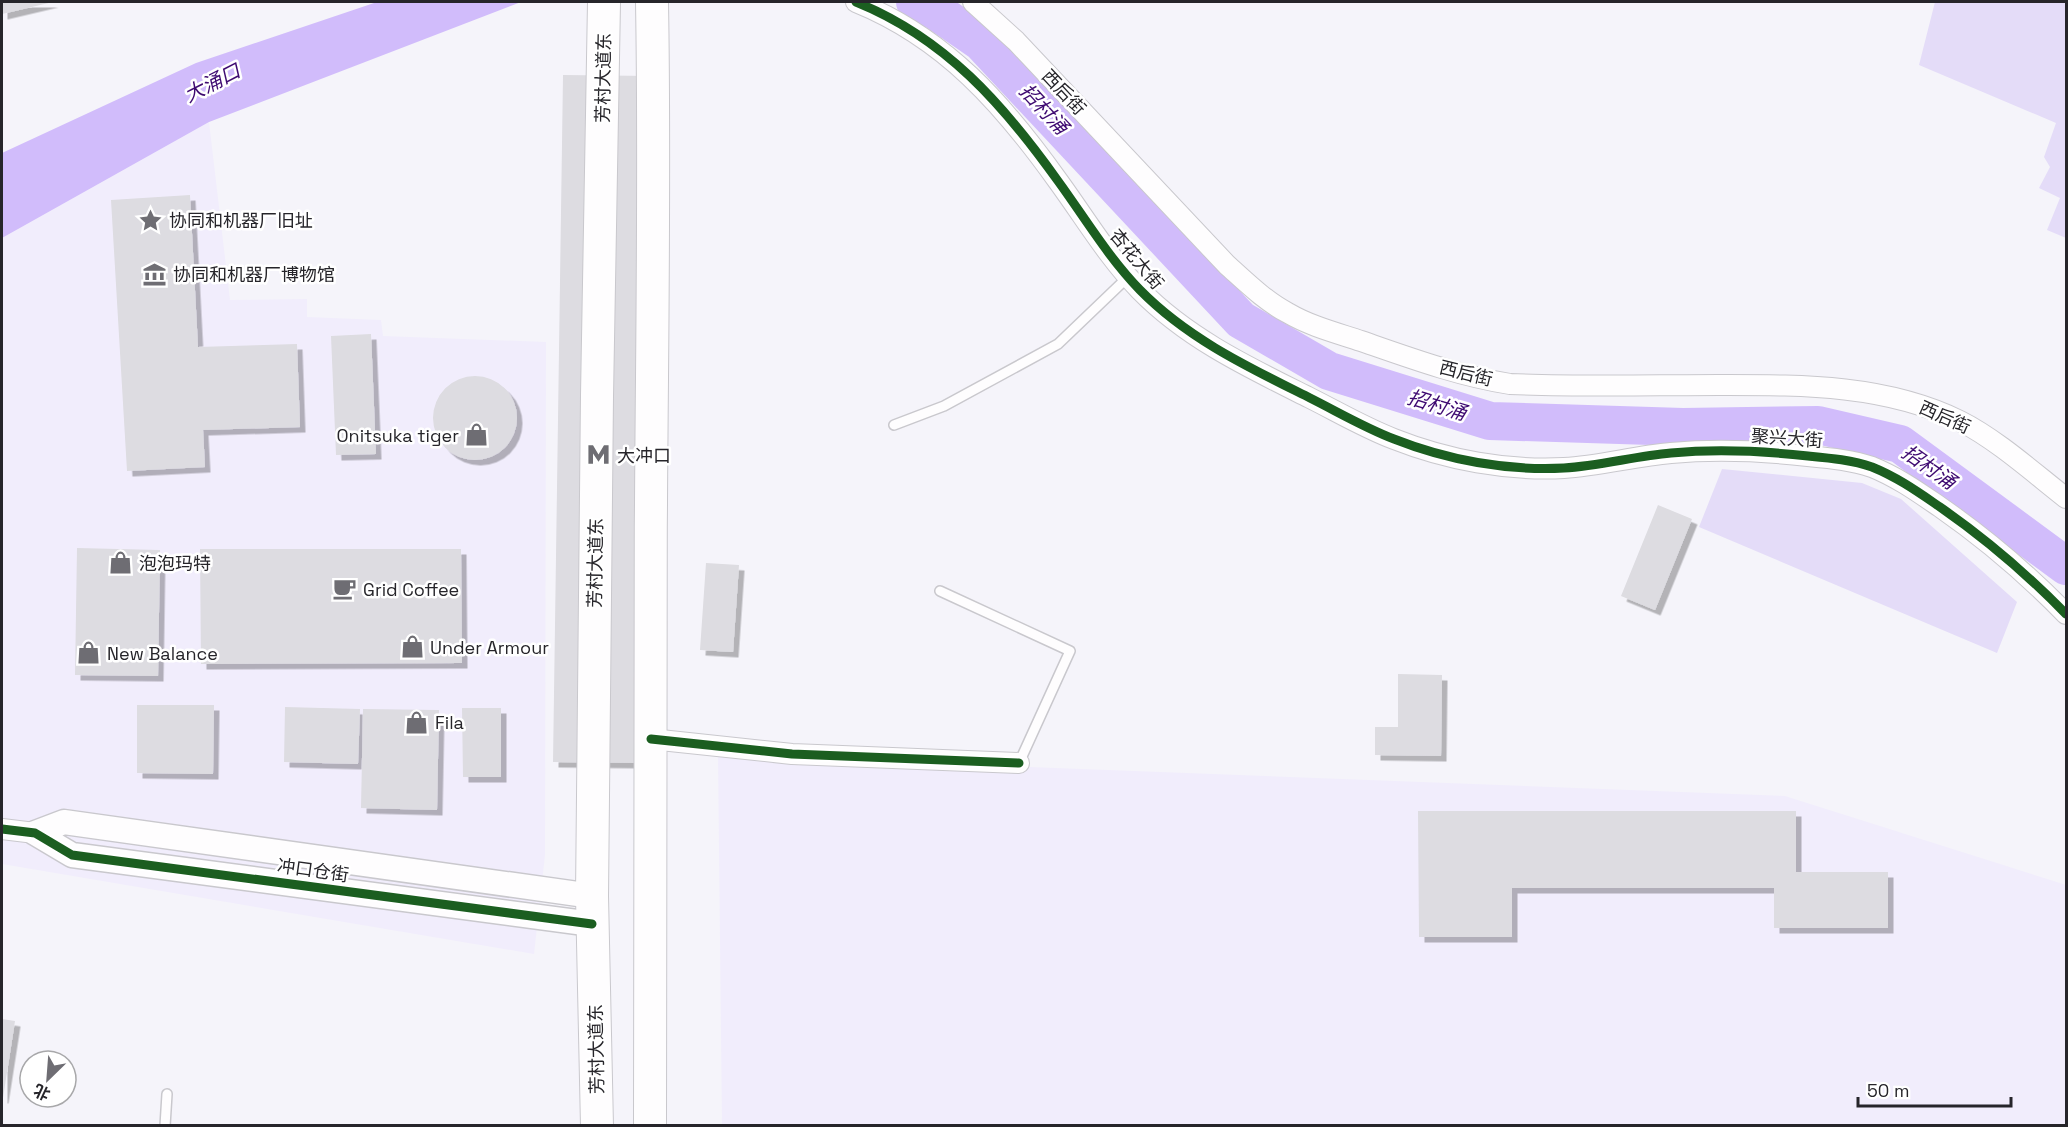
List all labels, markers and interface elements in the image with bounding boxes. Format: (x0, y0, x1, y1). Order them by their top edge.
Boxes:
street label: 芳村大道东 (591, 33, 615, 123)
water label: 大涌口 (179, 57, 246, 108)
street label: 西后街 (1037, 64, 1091, 120)
water label: 招村涌 (1014, 78, 1075, 141)
place icon: 协同和机器厂旧址 (138, 207, 164, 233)
place label: 协同和机器厂旧址 (169, 209, 313, 232)
street label: 杏花大街 (1105, 224, 1169, 294)
museum icon: 协同和机器厂博物馆 (142, 261, 168, 287)
place label: 协同和机器厂博物馆 (173, 263, 335, 286)
street label: 西后街 (1437, 355, 1495, 391)
water label: 招村涌 (1405, 384, 1471, 427)
street label: 西后街 (1916, 396, 1974, 438)
shop icon: Onitsuka tiger (464, 422, 490, 448)
place label: Onitsuka tiger (337, 424, 459, 447)
street label: 聚兴大街 (1750, 424, 1824, 452)
water label: 招村涌 (1897, 439, 1963, 496)
metro station icon: 大冲口 (586, 442, 612, 468)
place label: 大冲口 (617, 444, 671, 467)
street label: 芳村大道东 (583, 518, 607, 608)
shop icon: 泡泡玛特 (108, 550, 134, 576)
place label: 泡泡玛特 (139, 552, 211, 575)
cafe icon: Grid Coffee (332, 576, 358, 602)
place label: Grid Coffee (363, 578, 459, 601)
shop icon: Under Armour (399, 634, 425, 660)
place label: Under Armour (430, 636, 549, 659)
shop icon: New Balance (76, 640, 102, 666)
place label: New Balance (107, 642, 218, 665)
shop icon: Fila (404, 709, 430, 735)
place label: Fila (435, 711, 464, 734)
street label: 冲口仓街 (276, 854, 350, 886)
street label: 芳村大道东 (584, 1004, 608, 1094)
north arrow (18, 1049, 78, 1109)
scale bar (1858, 1070, 2011, 1108)
text: 北 (30, 1079, 54, 1105)
text: 50 m (1867, 1079, 1909, 1102)

